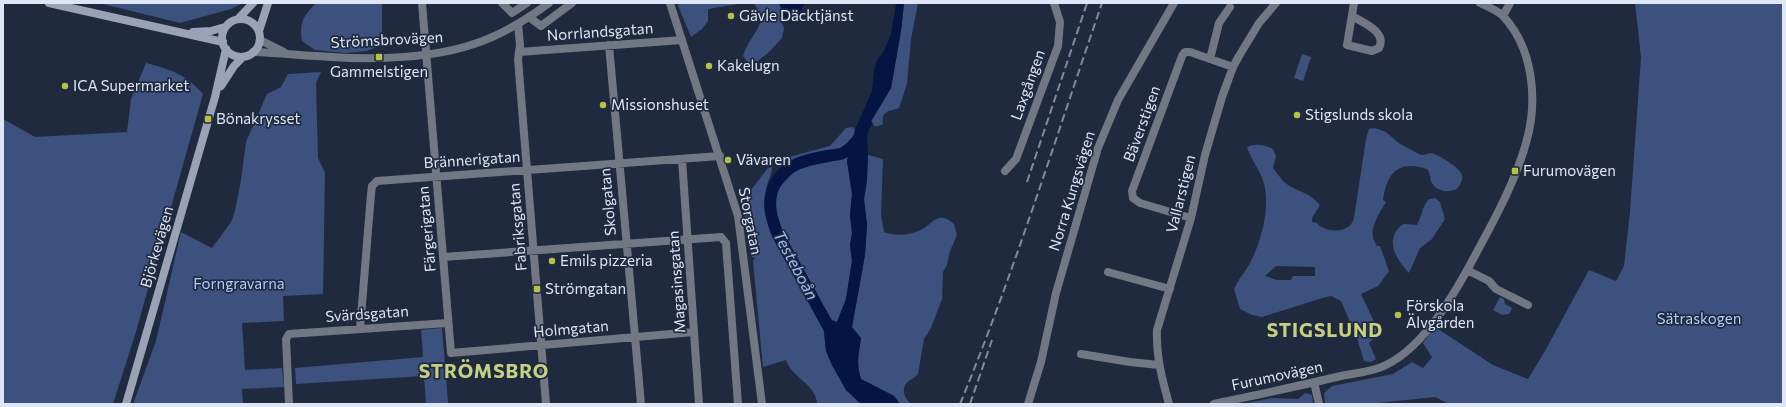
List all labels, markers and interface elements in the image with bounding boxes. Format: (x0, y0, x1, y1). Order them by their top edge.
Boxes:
place label: Gävle Däcktjänst (739, 6, 854, 24)
marker: Gävle Däcktjänst (726, 11, 736, 21)
street label: Norrlandsgatan (546, 18, 654, 44)
street label: Strömsbrovägen (330, 27, 444, 51)
street label: Laxgången (1006, 47, 1048, 122)
marker: Gammelstigen (374, 52, 384, 62)
place label: Kakelugn (717, 56, 780, 74)
marker: Kakelugn (704, 61, 714, 71)
place label: Gammelstigen (330, 62, 428, 80)
place label: ICA Supermarket (73, 76, 189, 94)
marker: ICA Supermarket (60, 81, 70, 91)
street label: Bäverstigen (1119, 83, 1163, 164)
place label: Missionshuset (611, 95, 709, 113)
marker: Missionshuset (598, 100, 608, 110)
place label: Stigslunds skola (1305, 105, 1413, 123)
place label: Bönakrysset (216, 109, 300, 127)
marker: Stigslunds skola (1292, 110, 1302, 120)
marker: Bönakrysset (203, 114, 213, 124)
street label: Norra Kungsvägen (1044, 129, 1098, 253)
street label: Brännerigatan (423, 147, 521, 171)
place label: Vävaren (736, 150, 791, 168)
street label: Vallarstigen (1162, 153, 1198, 235)
marker: Vävaren (723, 155, 733, 165)
place label: Furumovägen (1523, 161, 1616, 179)
marker: Furumovägen (1510, 166, 1520, 176)
street label: Skolgatan (595, 168, 619, 237)
street label: Fabriksgatan (504, 182, 530, 272)
street label: Färgerigatan (413, 185, 439, 273)
street label: Storgatan (736, 186, 766, 256)
street label: Björkevägen (136, 204, 176, 289)
water label: Testeboån (770, 227, 823, 303)
street label: Magasinsgatan (663, 230, 689, 334)
place label: Emils pizzeria (560, 251, 653, 269)
marker: Emils pizzeria (547, 256, 557, 266)
park label: Forngravarna (193, 274, 285, 292)
place label: Strömgatan (545, 279, 626, 297)
marker: Strömgatan (532, 284, 542, 294)
place label: Förskola Älvgården (1406, 296, 1474, 331)
street label: Svärdsgatan (325, 301, 409, 325)
park label: Sätraskogen (1657, 309, 1741, 327)
marker: Förskola Älvgården (1393, 310, 1403, 320)
street label: Holmgatan (532, 316, 609, 340)
district label: STIGSLUND (1267, 318, 1383, 341)
street label: Furumovägen (1230, 357, 1324, 393)
district label: STRÖMSBRO (419, 359, 549, 382)

